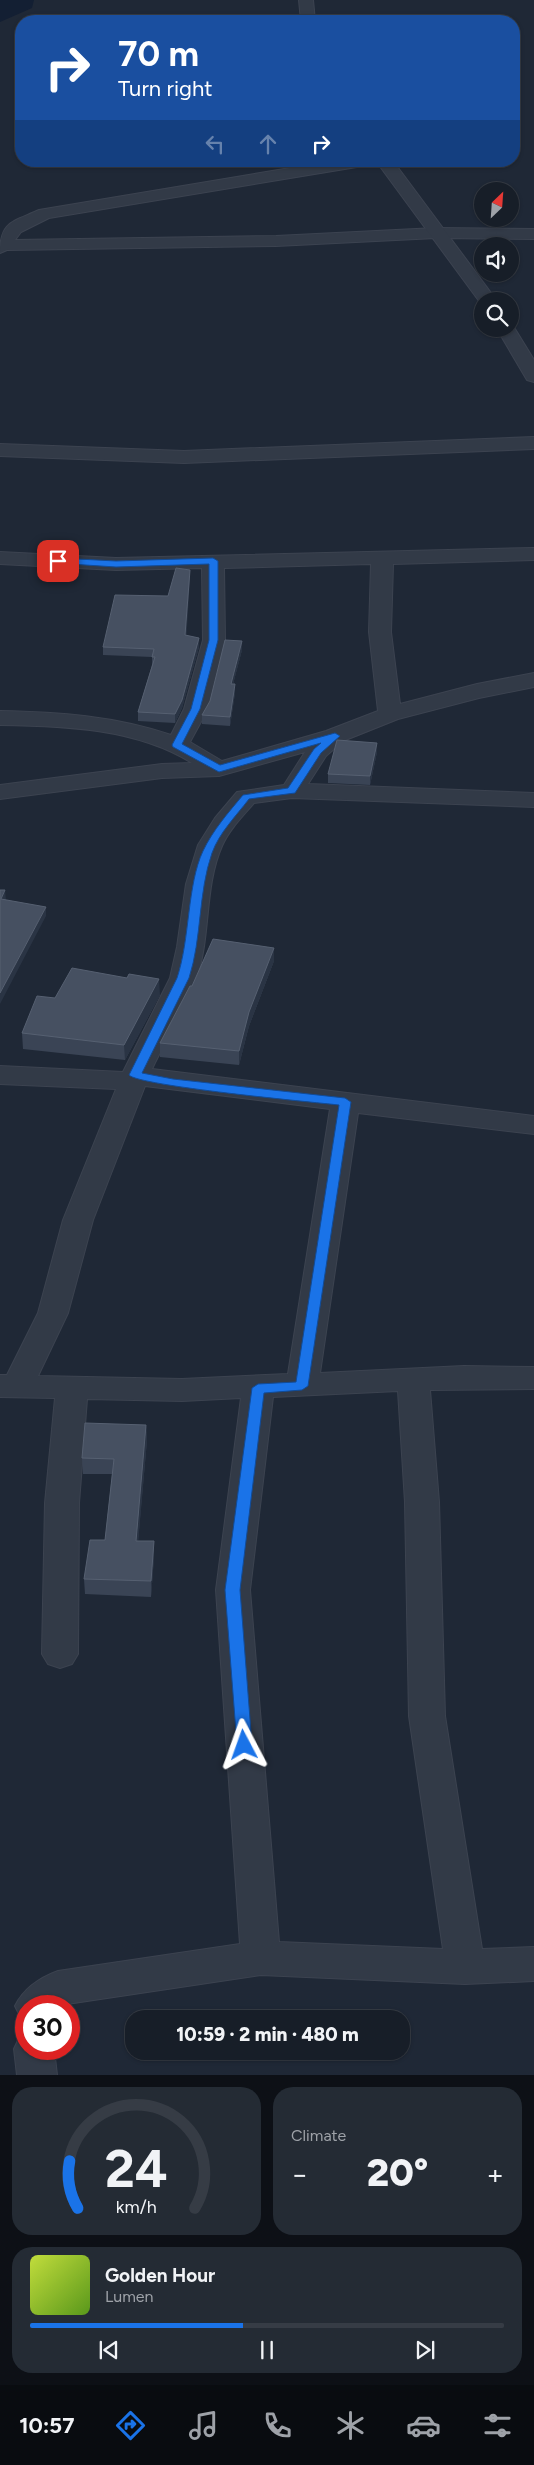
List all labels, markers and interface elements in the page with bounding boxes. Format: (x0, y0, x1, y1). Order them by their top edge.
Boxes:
text: 70 m (118, 33, 199, 75)
icon: right (35, 35, 100, 100)
text: Turn right (118, 75, 213, 102)
icon: left (201, 130, 229, 158)
icon: ahead (254, 130, 282, 158)
icon: right (307, 130, 335, 158)
north arrow (474, 182, 519, 228)
map controls (474, 182, 519, 337)
button: sound (474, 237, 519, 282)
button: search (474, 292, 519, 337)
pin (37, 540, 79, 582)
icon: arrive (44, 547, 72, 575)
position arrow (217, 1718, 269, 1770)
speed limit sign: 30 (15, 1995, 80, 2060)
text: 10:59 · 2 min · 480 m (176, 2023, 359, 2046)
text: Climate (291, 2126, 346, 2145)
text: 24 (105, 2138, 168, 2200)
text: 20° (367, 2150, 428, 2196)
text: − (291, 2157, 308, 2191)
text: + (487, 2157, 504, 2191)
text: km/h (116, 2196, 157, 2217)
text: Golden Hour (105, 2264, 215, 2287)
text: Lumen (105, 2287, 154, 2306)
icon: previous (95, 2336, 123, 2364)
icon: pause (253, 2336, 281, 2364)
icon: next (411, 2336, 439, 2364)
icon: directions (113, 2408, 148, 2443)
icon: music (186, 2408, 221, 2443)
icon: phone (260, 2408, 295, 2443)
icon: climate (333, 2408, 368, 2443)
icon: car (406, 2408, 441, 2443)
icon: filters (480, 2408, 515, 2443)
text: 10:57 (19, 2412, 74, 2439)

